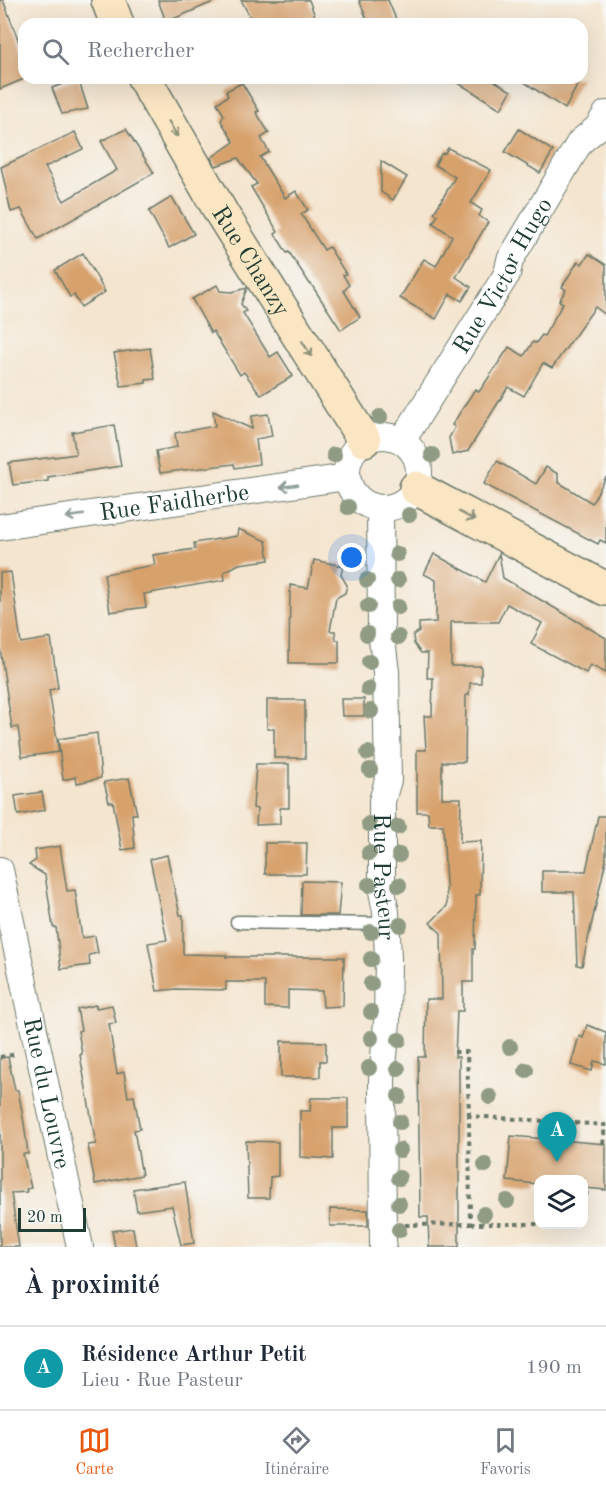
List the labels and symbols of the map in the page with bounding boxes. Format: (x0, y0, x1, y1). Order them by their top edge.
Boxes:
one-way arrow (167, 120, 179, 137)
street label: Rue Victor Hugo (450, 194, 558, 359)
street label: Rue Chanzy (206, 202, 293, 321)
one-way arrow (301, 340, 313, 357)
one-way arrow (280, 480, 299, 491)
street label: Rue Faidherbe (98, 481, 251, 527)
one-way arrow (66, 511, 85, 522)
one-way arrow (458, 511, 476, 522)
your location (337, 543, 366, 572)
street label: Rue Pasteur (368, 813, 397, 941)
street label: Rue du Louvre (18, 1015, 73, 1171)
pin: A (538, 1112, 576, 1162)
scale bar (18, 1205, 86, 1232)

